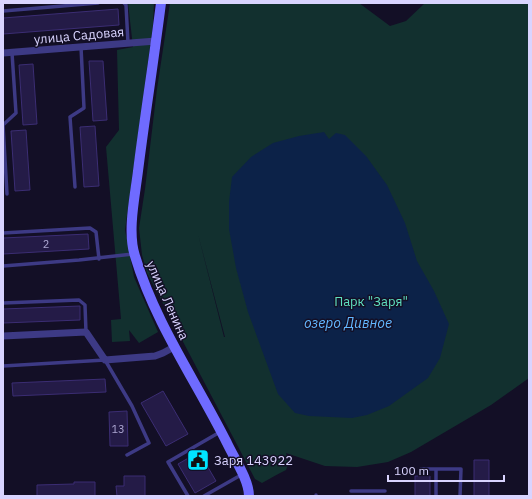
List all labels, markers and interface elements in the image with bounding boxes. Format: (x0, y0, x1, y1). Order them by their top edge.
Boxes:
street label: улица Садовая (33, 23, 125, 48)
house number: 2 (43, 237, 49, 251)
street label: улица Ленина (142, 258, 193, 343)
park label: Парк "Заря" (334, 293, 408, 310)
water label: озеро Дивное (304, 314, 392, 332)
house number: 13 (111, 422, 125, 436)
public building icon: Заря 143922 (185, 447, 211, 473)
place label: Заря 143922 (214, 452, 293, 469)
scale bar (388, 457, 504, 483)
text: 100 m (394, 463, 429, 478)

